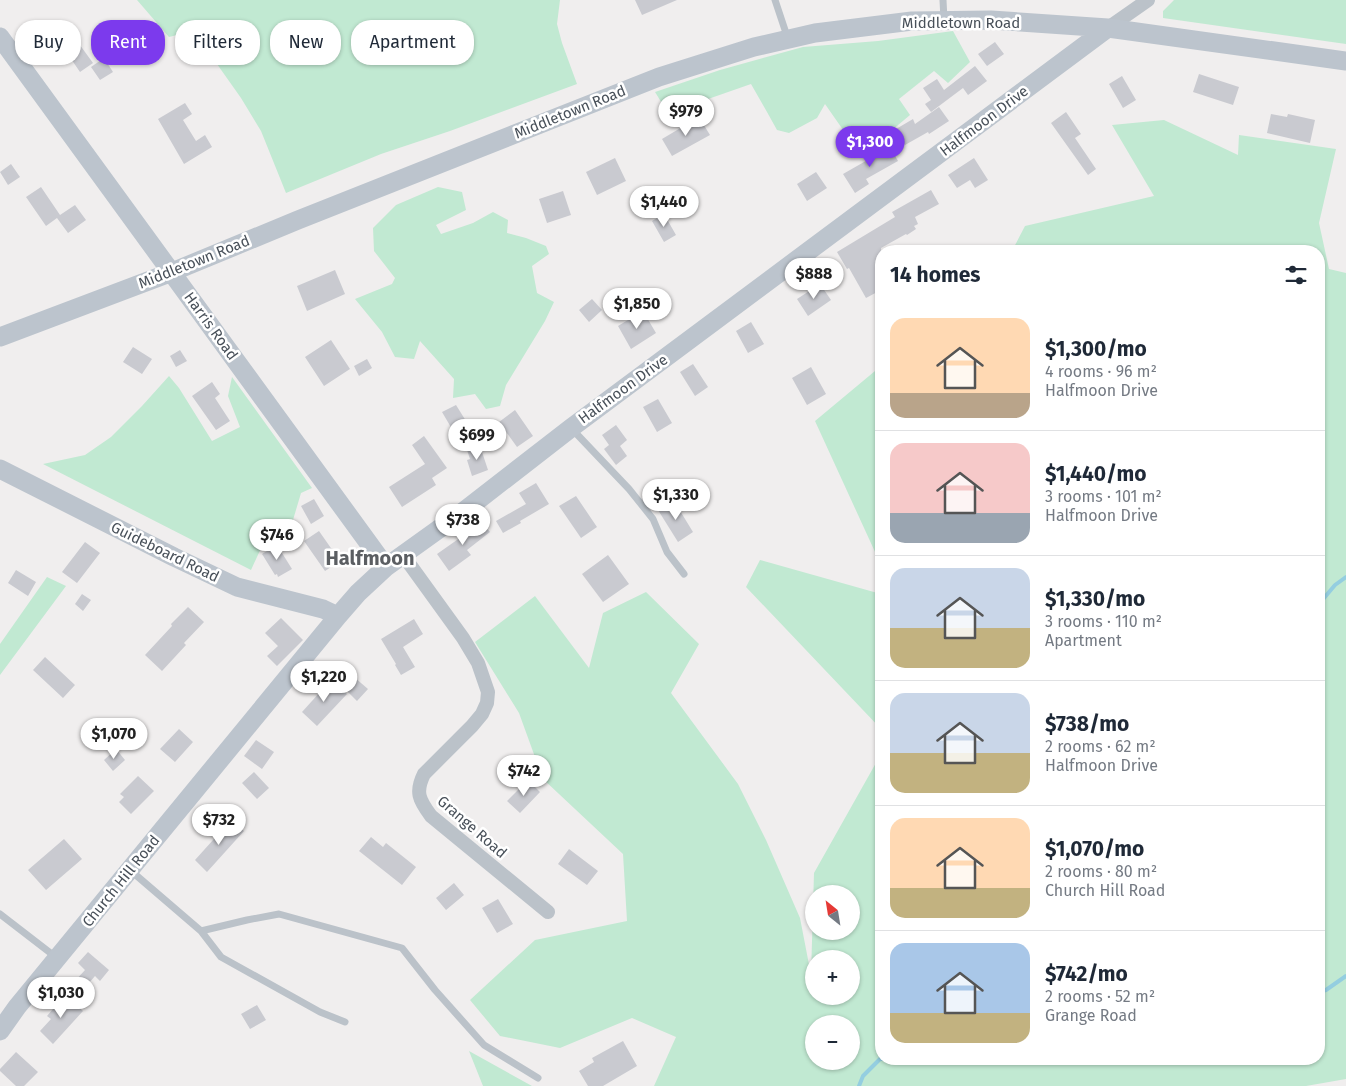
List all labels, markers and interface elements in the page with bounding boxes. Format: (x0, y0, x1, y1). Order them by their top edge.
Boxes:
street label: Middletown Road (902, 14, 1020, 32)
chip: Buy (15, 20, 81, 65)
chip: Rent (91, 20, 165, 65)
chip: Filters (175, 20, 260, 65)
chip: New (270, 20, 341, 65)
chip: Apartment (351, 20, 474, 65)
street label: Middletown Road (512, 81, 628, 143)
street label: Halfmoon Drive (936, 82, 1032, 160)
pin: $979 (656, 94, 716, 137)
text: $979 (669, 101, 703, 120)
pin: $1,300 (829, 126, 911, 168)
text: $1,300 (847, 132, 893, 151)
pin: $1,440 (623, 186, 705, 228)
text: $1,440 (641, 192, 687, 211)
street label: Middletown Road (136, 231, 252, 293)
pin: $888 (784, 258, 844, 300)
icon: filters (1282, 261, 1310, 289)
text: 14 homes (890, 262, 980, 288)
text: $888 (796, 264, 832, 283)
street label: Harris Road (180, 288, 242, 364)
pin: $1,850 (596, 288, 678, 330)
text: $1,850 (614, 294, 660, 313)
text: $1,300/mo (1045, 336, 1147, 362)
icon: home (930, 338, 990, 398)
street label: Halfmoon Drive (575, 351, 671, 427)
text: 4 rooms · 96 m² (1045, 362, 1157, 381)
text: Halfmoon Drive (1045, 381, 1158, 400)
pin: $699 (447, 418, 507, 461)
text: $699 (459, 425, 495, 444)
text: $1,440/mo (1045, 461, 1146, 487)
icon: home (930, 463, 990, 523)
pin: $1,330 (635, 478, 717, 521)
text: $1,330 (653, 485, 699, 504)
text: 3 rooms · 101 m² (1045, 487, 1162, 506)
pin: $738 (433, 504, 493, 546)
text: Halfmoon Drive (1045, 506, 1158, 525)
text: $738 (446, 510, 480, 529)
street label: Guideboard Road (108, 518, 222, 586)
pin: $746 (247, 518, 307, 561)
text: $746 (260, 525, 294, 544)
district label: Halfmoon (326, 546, 414, 570)
text: $1,330/mo (1045, 586, 1145, 612)
icon: home (930, 588, 990, 648)
text: 3 rooms · 110 m² (1045, 612, 1162, 631)
text: Apartment (1045, 631, 1122, 650)
pin: $1,220 (283, 660, 365, 703)
text: $1,220 (301, 667, 347, 686)
text: $738/mo (1045, 711, 1129, 737)
icon: home (930, 713, 990, 773)
pin: $1,070 (73, 718, 155, 760)
text: $1,070 (92, 724, 136, 743)
text: 2 rooms · 62 m² (1045, 737, 1156, 756)
pin: $742 (494, 754, 554, 797)
text: Halfmoon Drive (1045, 756, 1158, 775)
text: $742 (508, 761, 540, 780)
street label: Grange Road (434, 792, 510, 862)
pin: $732 (189, 804, 249, 846)
text: $732 (203, 810, 235, 829)
street label: Church Hill Road (78, 831, 164, 931)
text: $1,070/mo (1045, 836, 1144, 862)
icon: home (930, 838, 990, 898)
text: 2 rooms · 80 m² (1045, 862, 1157, 881)
text: Church Hill Road (1045, 881, 1165, 900)
north arrow (805, 885, 860, 940)
map controls (805, 885, 860, 1070)
button: + (805, 950, 860, 1005)
text: $742/mo (1045, 961, 1128, 987)
icon: home (930, 963, 990, 1023)
pin: $1,030 (20, 976, 102, 1019)
text: $1,030 (38, 983, 84, 1002)
text: 2 rooms · 52 m² (1045, 987, 1155, 1006)
text: Grange Road (1045, 1006, 1137, 1025)
button: − (805, 1015, 860, 1070)

